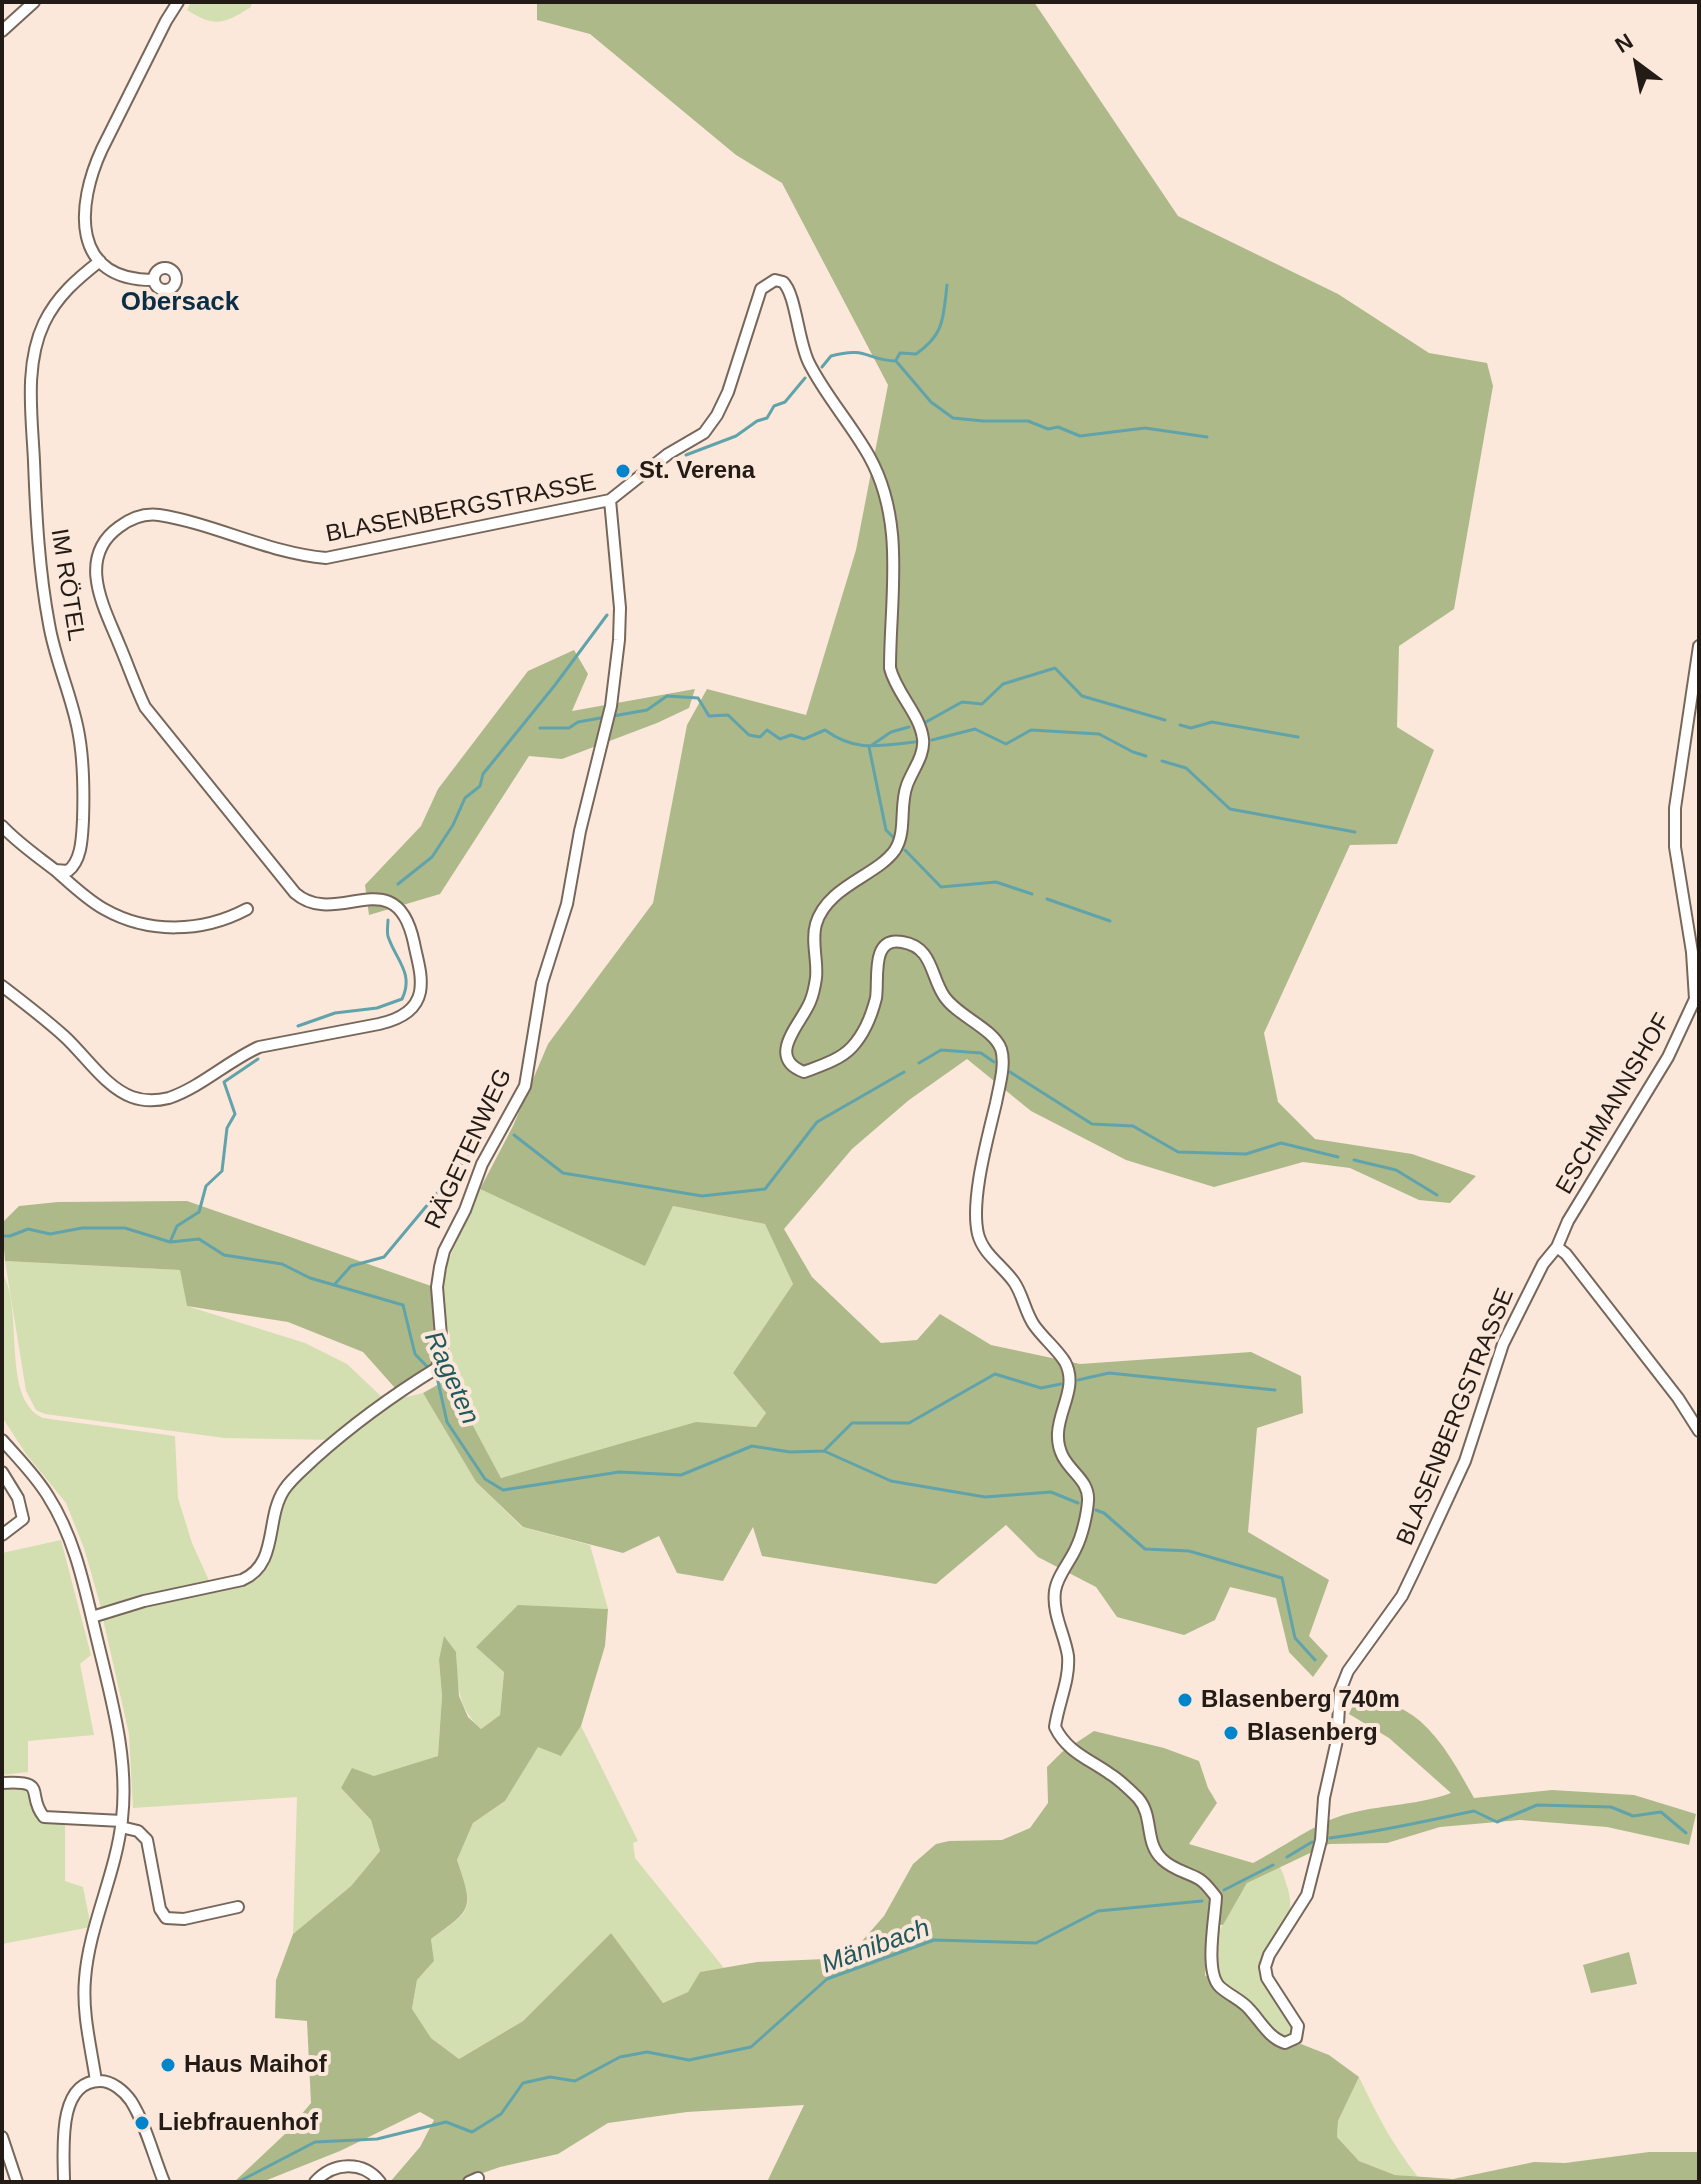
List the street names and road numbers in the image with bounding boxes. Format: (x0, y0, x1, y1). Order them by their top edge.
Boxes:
street label: BLASENBERGSTRASSE (323, 469, 599, 549)
street label: IM RÖTEL (44, 527, 90, 643)
street label: ESCHMANNSHOF (1551, 1008, 1677, 1200)
street label: RÄGETENWEG (419, 1064, 519, 1234)
street label: BLASENBERGSTRASSE (1391, 1284, 1521, 1550)

